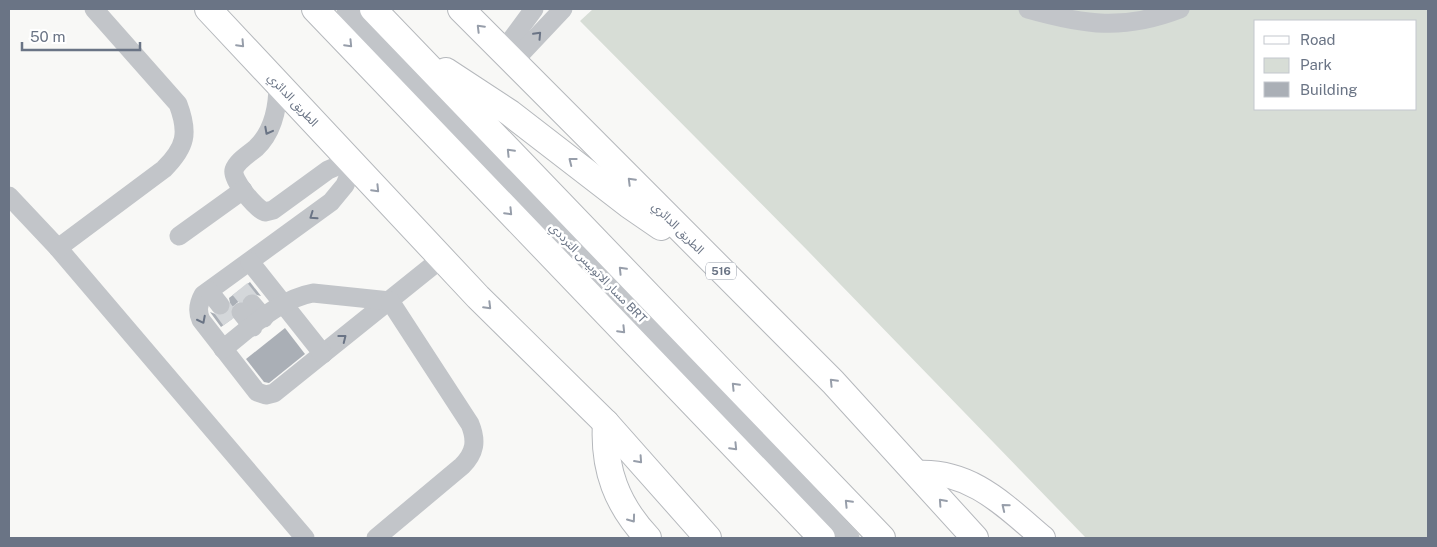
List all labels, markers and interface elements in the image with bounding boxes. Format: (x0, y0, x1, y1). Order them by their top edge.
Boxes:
scale bar (22, 20, 140, 52)
legend (1254, 20, 1417, 110)
one-way arrow (477, 25, 486, 34)
text: 50 m (30, 28, 65, 45)
text: Road (1300, 31, 1336, 48)
one-way arrow (532, 32, 541, 41)
one-way arrow (343, 38, 352, 47)
one-way arrow (235, 39, 244, 48)
text: Park (1300, 56, 1332, 73)
street label: الطريق الدائري (263, 71, 321, 131)
text: Building (1300, 81, 1358, 98)
one-way arrow (264, 125, 274, 134)
one-way arrow (507, 149, 516, 158)
one-way arrow (569, 158, 578, 167)
one-way arrow (628, 177, 637, 186)
one-way arrow (370, 183, 379, 192)
street label: الطريق الدائري (647, 199, 707, 259)
one-way arrow (503, 207, 512, 216)
one-way arrow (309, 210, 319, 219)
street label: مسار الاتوبيس الترددي BRT (544, 220, 650, 328)
road number: 516 (706, 262, 736, 280)
one-way arrow (619, 266, 628, 275)
one-way arrow (483, 301, 492, 310)
one-way arrow (196, 315, 206, 324)
one-way arrow (616, 324, 625, 333)
one-way arrow (337, 335, 346, 343)
one-way arrow (830, 378, 839, 387)
one-way arrow (732, 383, 741, 392)
one-way arrow (728, 441, 737, 450)
one-way arrow (633, 454, 642, 463)
one-way arrow (939, 498, 948, 507)
one-way arrow (845, 500, 854, 509)
one-way arrow (1002, 505, 1011, 513)
one-way arrow (626, 513, 634, 522)

